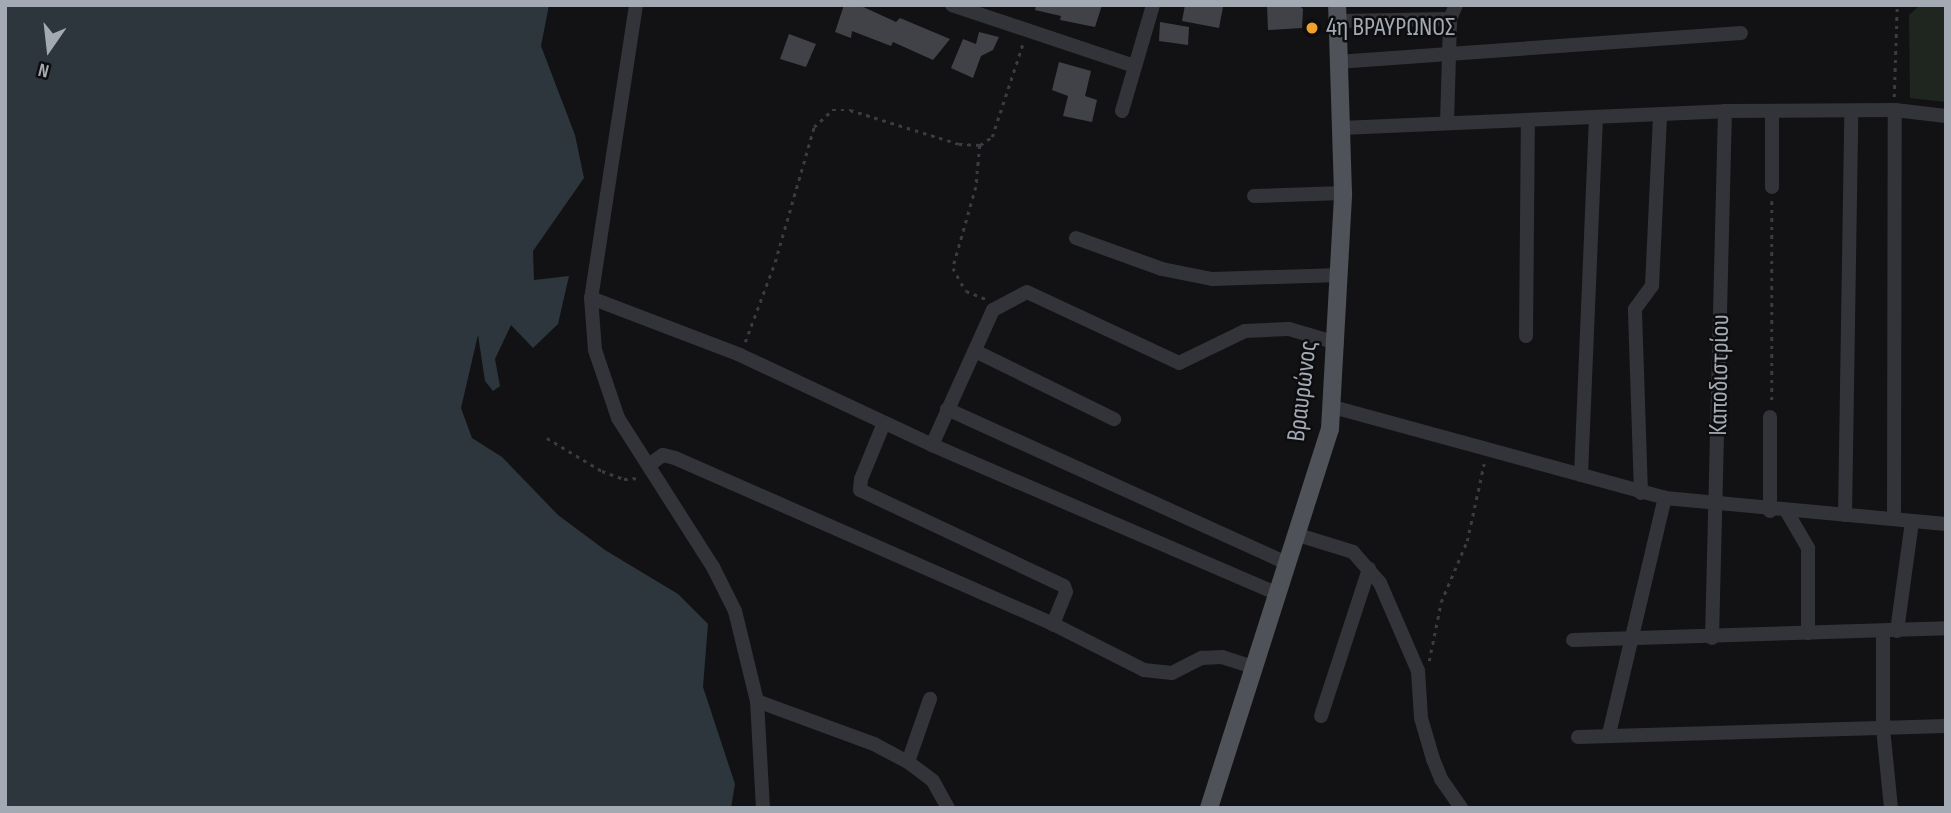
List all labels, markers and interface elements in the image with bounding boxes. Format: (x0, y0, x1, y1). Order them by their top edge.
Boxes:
place label: 4η ΒΡΑΥΡΩΝΟΣ (1326, 12, 1455, 44)
north arrow (14, 14, 84, 84)
marker: 4η ΒΡΑΥΡΩΝΟΣ (1304, 20, 1320, 36)
text: N (36, 57, 52, 82)
street label: Καποδιστρίου (1703, 314, 1737, 436)
street label: Βραυρώνος (1281, 339, 1325, 443)

